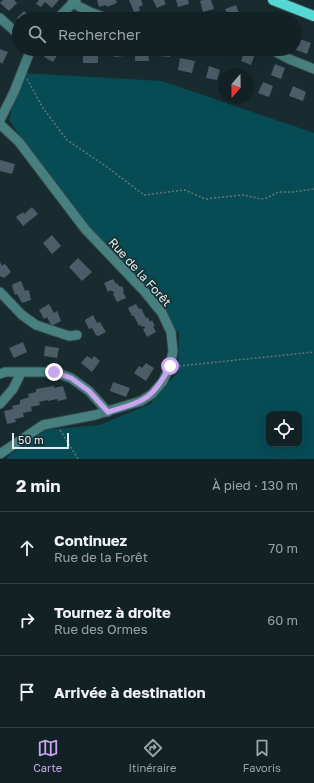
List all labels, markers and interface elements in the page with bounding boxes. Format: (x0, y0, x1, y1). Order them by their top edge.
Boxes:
search box (12, 12, 302, 56)
icon: search (26, 23, 48, 45)
text: Rechercher (58, 25, 141, 43)
north arrow (218, 68, 254, 104)
street label: Rue de la Forêt (105, 235, 175, 309)
route start (161, 357, 179, 375)
route end (45, 363, 63, 381)
map controls (266, 411, 302, 447)
button: locate (266, 411, 302, 447)
scale bar (12, 431, 69, 450)
text: 50 m (18, 433, 44, 446)
text: 2 min (16, 475, 60, 496)
text: À pied · 130 m (212, 477, 298, 493)
text: Continuez (54, 531, 127, 549)
icon: ahead (16, 537, 38, 559)
text: 70 m (268, 540, 298, 556)
text: Rue de la Forêt (54, 549, 148, 565)
text: Tournez à droite (54, 603, 171, 621)
icon: right (16, 609, 38, 631)
text: 60 m (267, 612, 298, 628)
text: Rue des Ormes (54, 621, 148, 637)
icon: arrive (16, 681, 38, 703)
text: Arrivée à destination (54, 683, 206, 701)
tab: Carte (33, 737, 62, 774)
tab: Itinéraire (129, 737, 176, 774)
tab: Favoris (243, 737, 281, 774)

